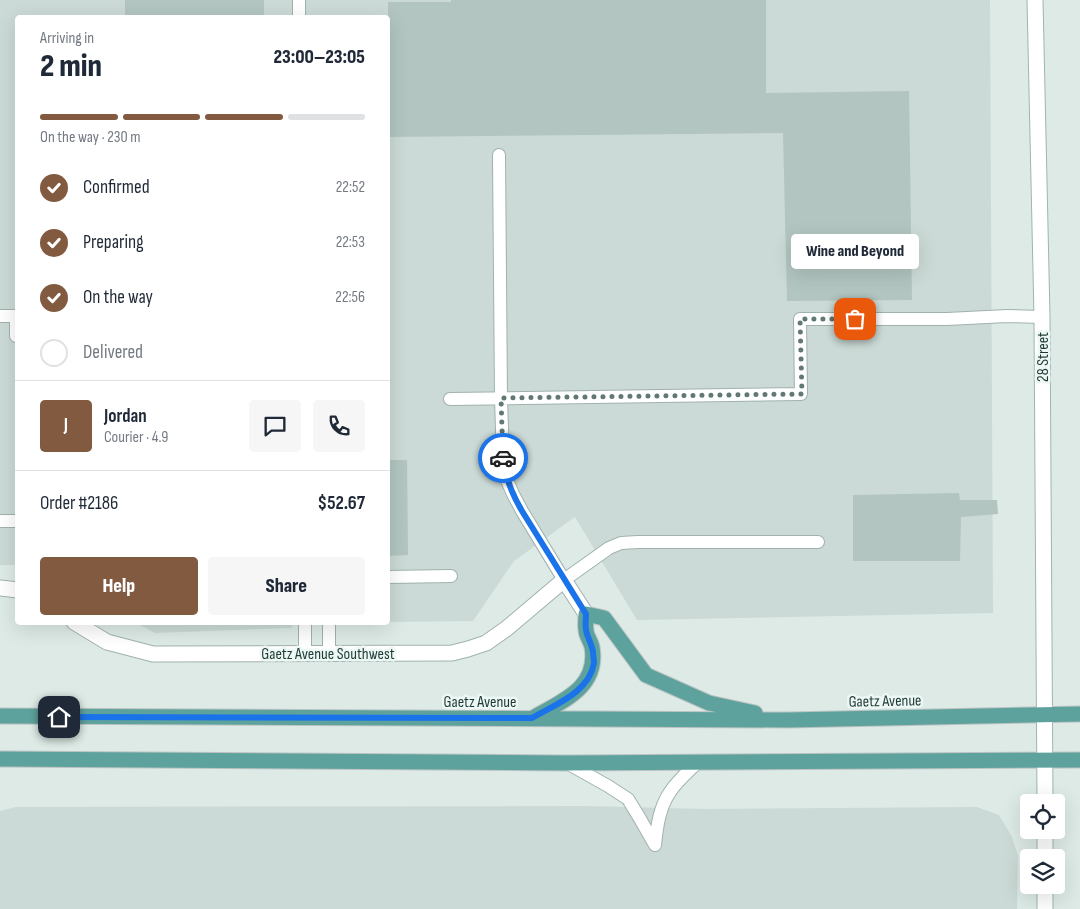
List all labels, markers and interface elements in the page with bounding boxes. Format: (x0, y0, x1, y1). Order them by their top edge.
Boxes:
text: Arriving in (40, 29, 94, 48)
text: 23:00–23:05 (273, 46, 365, 69)
text: 2 min (40, 47, 102, 86)
text: On the way · 230 m (40, 128, 140, 147)
icon: check (40, 174, 68, 202)
text: Confirmed (83, 176, 150, 199)
text: 22:52 (336, 178, 365, 197)
icon: check (40, 229, 68, 257)
text: Preparing (83, 231, 144, 254)
text: 22:53 (336, 233, 365, 252)
callout: Wine and Beyond (791, 234, 919, 269)
text: Wine and Beyond (806, 242, 904, 261)
icon: check (40, 284, 68, 312)
text: On the way (83, 286, 153, 309)
text: 22:56 (335, 288, 365, 307)
pin (834, 298, 876, 340)
icon: bag (841, 305, 869, 333)
street label: 28 Street (1034, 332, 1053, 382)
text: Delivered (83, 341, 143, 364)
button: chat (249, 400, 301, 452)
button: phone (313, 400, 365, 452)
text: Jordan (104, 405, 147, 428)
text: J (64, 414, 68, 437)
text: Courier · 4.9 (104, 428, 168, 447)
courier (478, 433, 528, 483)
icon: car (489, 444, 517, 472)
text: Order #2186 (40, 492, 118, 515)
text: $52.67 (317, 492, 365, 515)
button: Help (40, 557, 198, 615)
button: Share (208, 557, 365, 615)
street label: Gaetz Avenue Southwest (261, 645, 395, 664)
street label: Gaetz Avenue (848, 691, 922, 712)
street label: Gaetz Avenue (444, 693, 516, 712)
pin (38, 696, 80, 738)
icon: home (45, 703, 73, 731)
map controls (1020, 794, 1065, 894)
button: locate (1020, 794, 1065, 839)
button: layers (1020, 849, 1065, 894)

